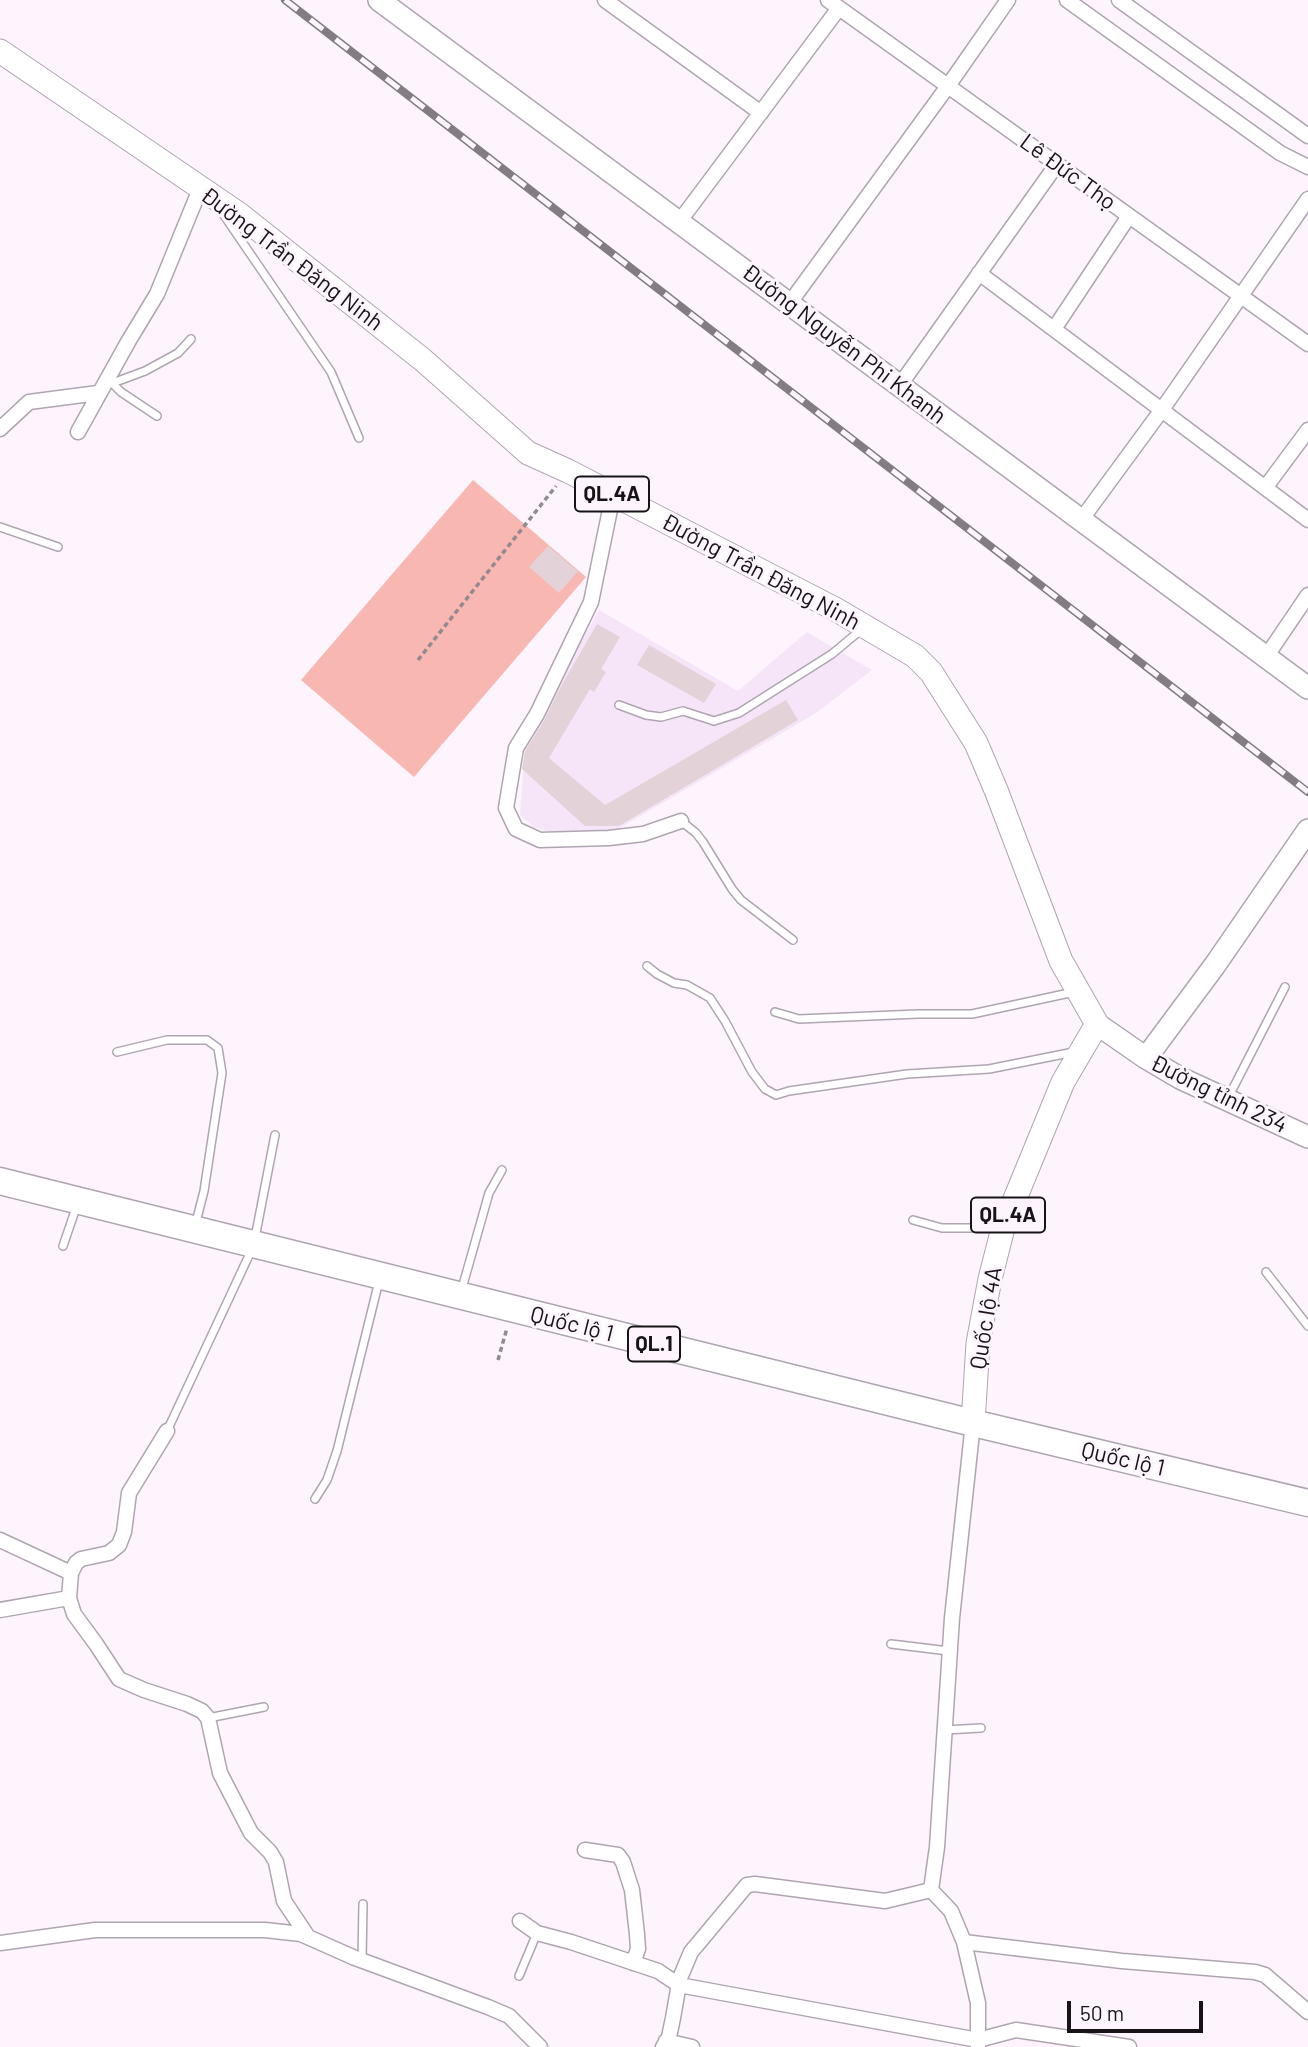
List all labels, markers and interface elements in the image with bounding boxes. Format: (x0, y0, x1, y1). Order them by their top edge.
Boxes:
street label: Lê Đức Thọ (1015, 128, 1121, 216)
street label: Đường Trần Đăng Ninh (195, 181, 389, 337)
street label: Đường Nguyễn Phi Khanh (736, 258, 952, 430)
road number: QL.4A (575, 476, 649, 512)
street label: Đường Trần Đăng Ninh (657, 508, 865, 636)
street label: Đường tỉnh 234 (1146, 1049, 1292, 1139)
road number: QL.4A (971, 1198, 1045, 1232)
street label: Quốc lộ 4A (964, 1265, 1008, 1371)
street label: Quốc lộ 1 (528, 1300, 616, 1348)
road number: QL.1 (628, 1326, 680, 1362)
street label: Quốc lộ 1 (1079, 1436, 1167, 1482)
scale bar (1070, 1988, 1206, 2032)
text: 50 m (1080, 2000, 1124, 2025)

